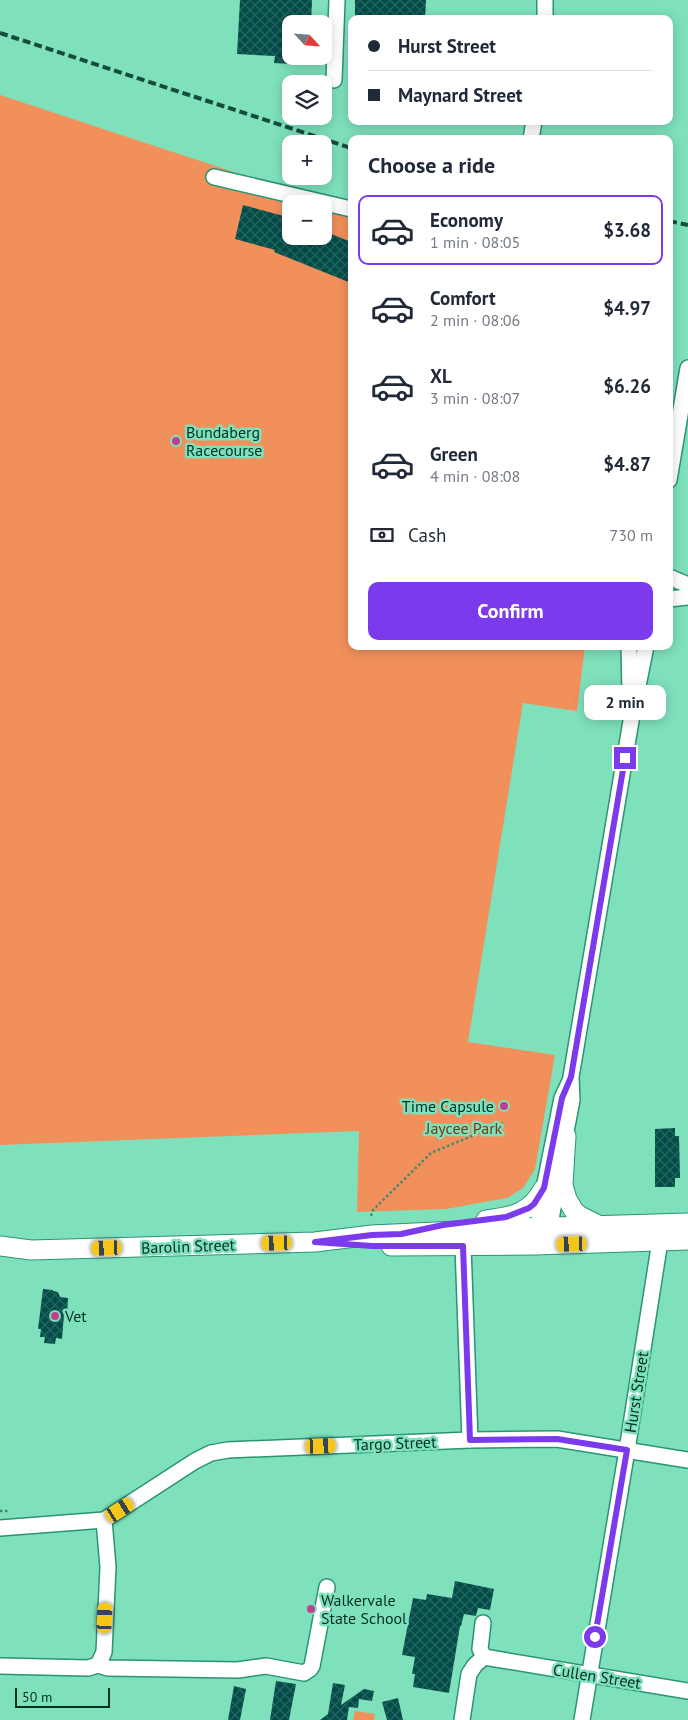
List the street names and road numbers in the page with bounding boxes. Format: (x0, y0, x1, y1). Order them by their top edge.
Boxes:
street label: Barolin Street (141, 1234, 236, 1258)
street label: Hurst Street (620, 1349, 652, 1434)
street label: Targo Street (353, 1432, 437, 1454)
street label: Cullen Street (552, 1659, 643, 1693)

